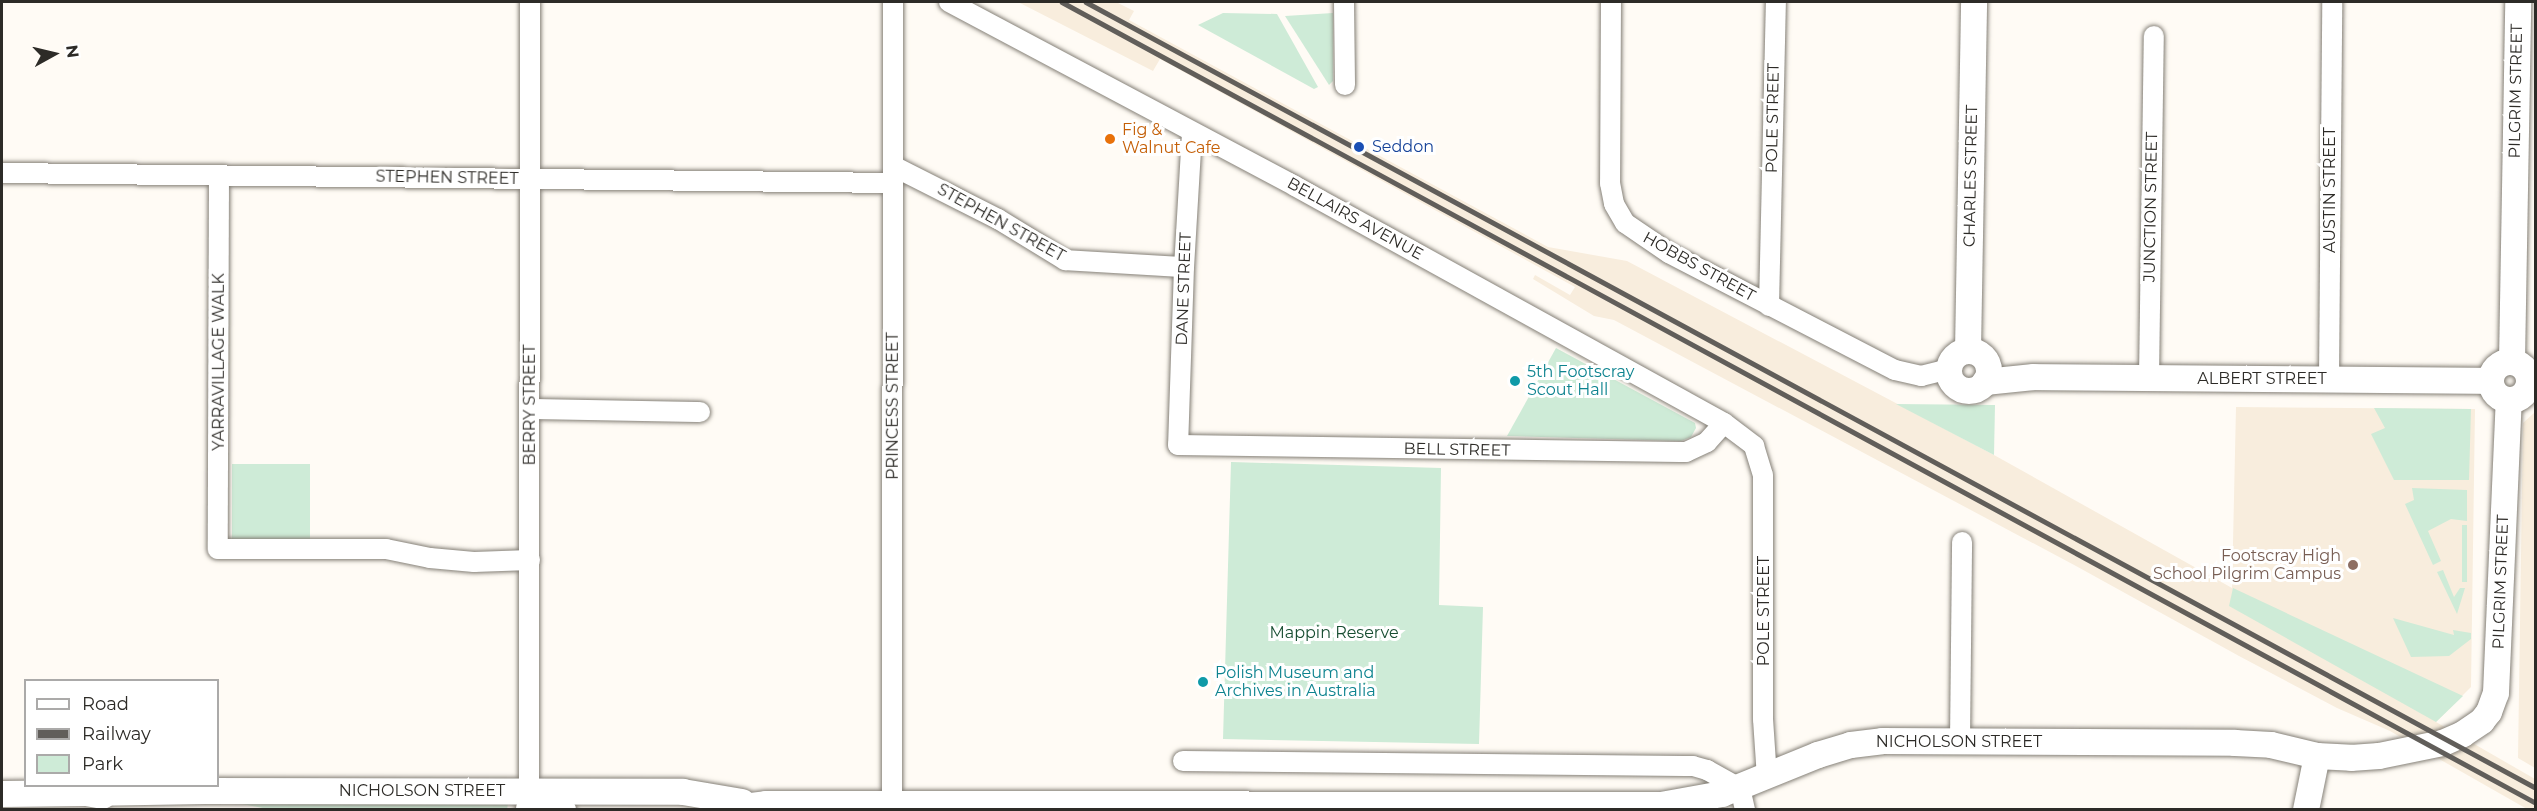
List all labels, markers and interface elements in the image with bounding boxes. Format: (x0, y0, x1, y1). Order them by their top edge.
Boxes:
north arrow (24, 24, 84, 84)
street label: PILGRIM STREET (2505, 24, 2527, 158)
text: N (62, 44, 83, 59)
street label: POLE STREET (1762, 63, 1784, 173)
street label: CHARLES STREET (1960, 105, 1982, 247)
place label: Fig & Walnut Cafe (1122, 120, 1221, 158)
street label: AUSTIN STREET (2320, 127, 2340, 253)
marker: Fig & Walnut Cafe (1103, 132, 1117, 146)
street label: JUNCTION STREET (2140, 132, 2162, 282)
place label: Seddon (1372, 137, 1434, 157)
marker: Seddon (1350, 138, 1368, 156)
street label: STEPHEN STREET (375, 167, 519, 189)
street label: BELLAIRS AVENUE (1284, 174, 1426, 264)
street label: STEPHEN STREET (934, 180, 1068, 266)
street label: HOBBS STREET (1639, 228, 1759, 306)
street label: DANE STREET (1172, 232, 1196, 346)
street label: YARRAVILLAGE WALK (209, 273, 229, 451)
street label: PRINCESS STREET (883, 332, 903, 480)
street label: BERRY STREET (520, 344, 540, 466)
place label: 5th Footscray Scout Hall (1527, 362, 1634, 400)
street label: ALBERT STREET (2197, 369, 2327, 389)
marker: 5th Footscray Scout Hall (1508, 374, 1522, 388)
street label: BELL STREET (1403, 439, 1511, 461)
street label: PILGRIM STREET (2489, 514, 2513, 650)
place label: Footscray High School Pilgrim Campus (2153, 546, 2341, 584)
street label: POLE STREET (1754, 556, 1774, 666)
marker: Footscray High School Pilgrim Campus (2346, 558, 2360, 572)
park label: Mappin Reserve (1269, 623, 1399, 643)
place label: Polish Museum and Archives in Australia (1215, 663, 1376, 701)
marker: Polish Museum and Archives in Australia (1196, 675, 1210, 689)
legend (24, 679, 219, 787)
text: Road (82, 693, 129, 715)
text: Railway (82, 723, 151, 745)
street label: NICHOLSON STREET (1876, 732, 2042, 752)
text: Park (82, 753, 123, 775)
street label: NICHOLSON STREET (339, 781, 505, 801)

